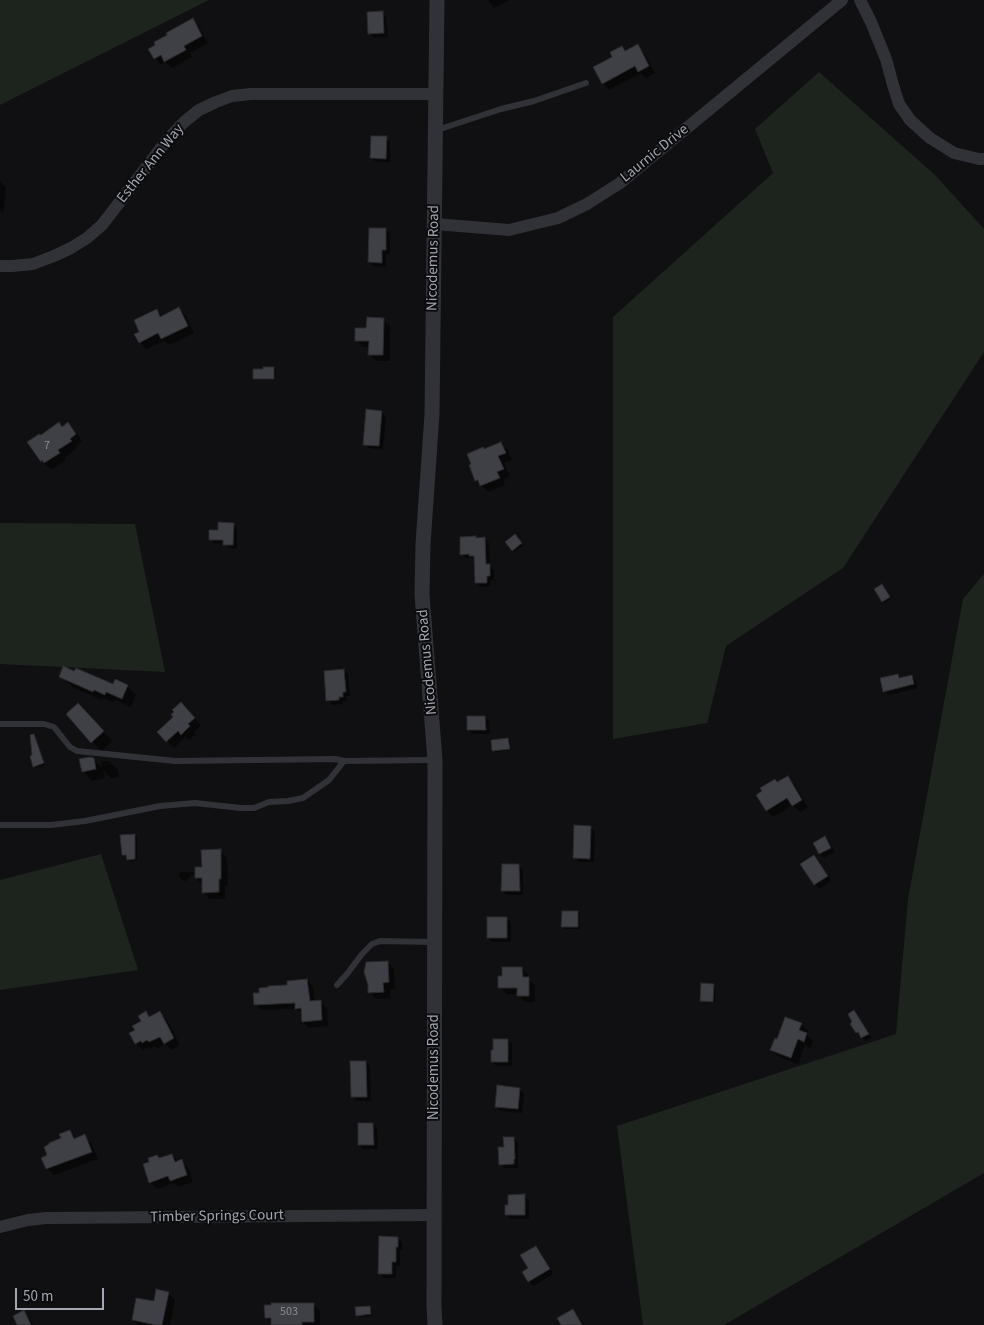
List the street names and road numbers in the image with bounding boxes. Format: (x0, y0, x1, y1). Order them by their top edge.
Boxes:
street label: Esther Ann Way (114, 121, 188, 207)
street label: Laurnic Drive (617, 121, 693, 187)
street label: Nicodemus Road (424, 205, 444, 311)
street label: Nicodemus Road (414, 608, 442, 716)
street label: Nicodemus Road (426, 1014, 444, 1120)
street label: Timber Springs Court (150, 1207, 284, 1227)

